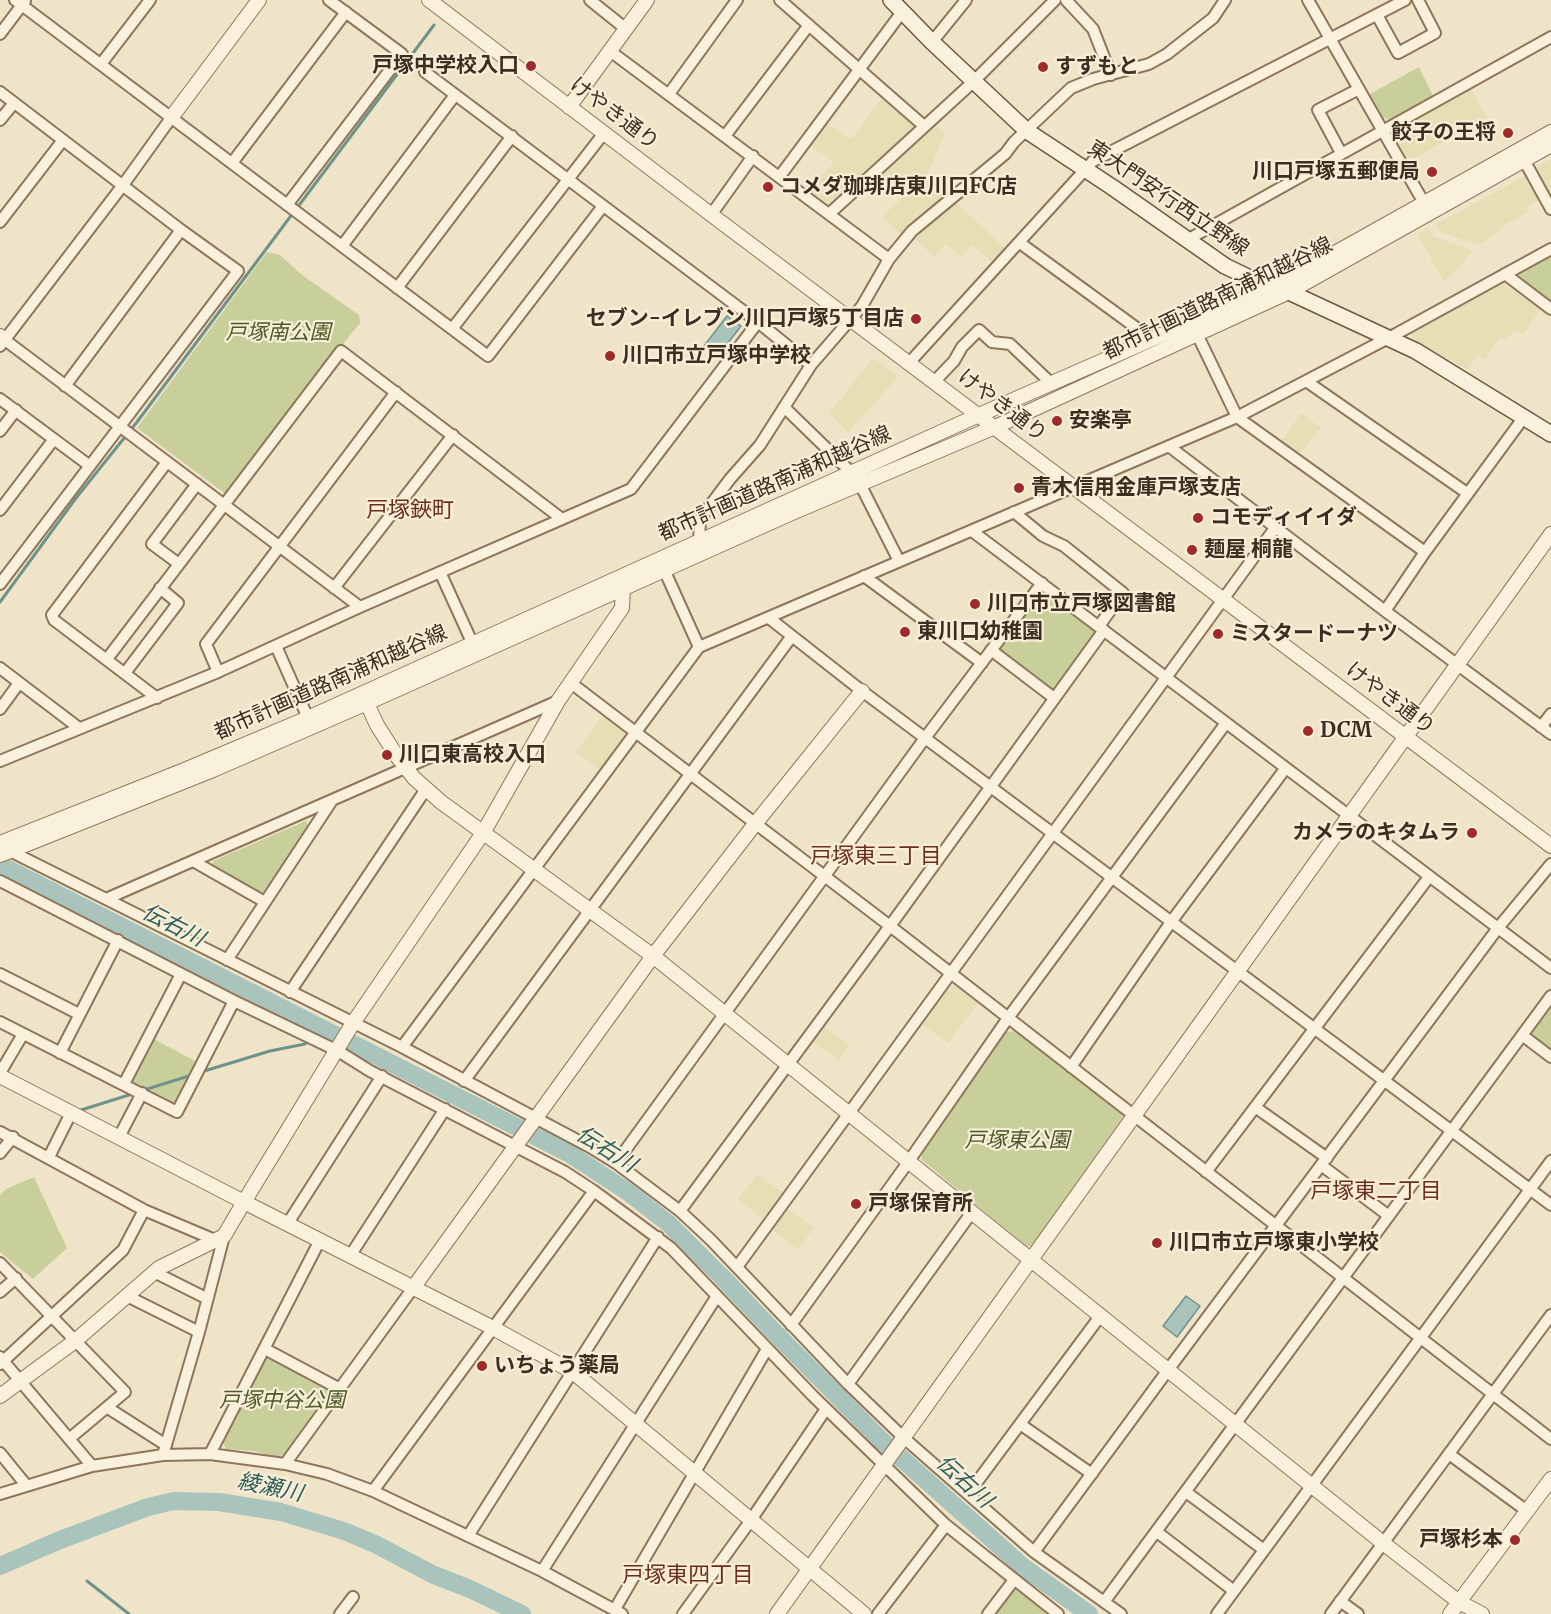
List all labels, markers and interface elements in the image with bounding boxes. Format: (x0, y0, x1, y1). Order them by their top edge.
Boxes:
place label: 戸塚中学校入口 (372, 53, 519, 79)
place label: すずもと (1055, 54, 1139, 80)
marker: 戸塚中学校入口 (524, 59, 538, 73)
marker: すずもと (1036, 60, 1050, 74)
street label: けやき通り (564, 72, 664, 156)
place label: 餃子の王将 (1391, 120, 1496, 146)
marker: 餃子の王将 (1501, 126, 1515, 140)
street label: 東大門安行西立野線 (1083, 136, 1253, 262)
place label: 川口戸塚五郵便局 (1252, 159, 1420, 185)
marker: 川口戸塚五郵便局 (1425, 165, 1439, 179)
place label: コメダ珈琲店東川口FC店 (780, 174, 1017, 200)
marker: コメダ珈琲店東川口FC店 (761, 180, 775, 194)
street label: 都市計画道路南浦和越谷線 (1099, 232, 1337, 366)
place label: セブン-イレブン川口戸塚5丁目店 (586, 306, 904, 332)
marker: セブン-イレブン川口戸塚5丁目店 (909, 312, 923, 326)
park label: 戸塚南公園 (226, 320, 330, 346)
place label: 川口市立戸塚中学校 (622, 343, 811, 369)
marker: 川口市立戸塚中学校 (603, 349, 617, 363)
street label: けやき通り (952, 364, 1052, 448)
place label: 安楽亭 (1069, 408, 1132, 434)
marker: 安楽亭 (1050, 414, 1064, 428)
street label: 都市計画道路南浦和越谷線 (655, 421, 895, 547)
place label: 青木信用金庫戸塚支店 (1031, 475, 1241, 501)
marker: 青木信用金庫戸塚支店 (1012, 481, 1026, 495)
district label: 戸塚鋏町 (366, 498, 454, 524)
place label: コモディイイダ (1210, 505, 1357, 531)
marker: コモディイイダ (1191, 511, 1205, 525)
place label: 麺屋 桐龍 (1204, 537, 1293, 563)
marker: 麺屋 桐龍 (1185, 543, 1199, 557)
place label: 川口市立戸塚図書館 (987, 591, 1176, 617)
marker: 川口市立戸塚図書館 (968, 597, 982, 611)
place label: 東川口幼稚園 (917, 619, 1043, 645)
street label: 都市計画道路南浦和越谷線 (211, 620, 451, 746)
place label: ミスタードーナツ (1230, 621, 1398, 647)
marker: 東川口幼稚園 (898, 625, 912, 639)
marker: ミスタードーナツ (1211, 627, 1225, 641)
street label: けやき通り (1340, 657, 1440, 741)
place label: DCM (1320, 718, 1372, 744)
marker: DCM (1301, 724, 1315, 738)
place label: 川口東高校入口 (399, 742, 546, 768)
marker: 川口東高校入口 (380, 748, 394, 762)
place label: カメラのキタムラ (1292, 820, 1460, 846)
marker: カメラのキタムラ (1465, 826, 1479, 840)
district label: 戸塚東三丁目 (810, 844, 942, 870)
water label: 伝右川 (138, 899, 208, 953)
water label: 伝右川 (571, 1121, 641, 1179)
park label: 戸塚東公園 (965, 1128, 1069, 1154)
district label: 戸塚東二丁目 (1310, 1179, 1442, 1205)
place label: 戸塚保育所 (868, 1191, 973, 1217)
marker: 戸塚保育所 (849, 1197, 863, 1211)
place label: 川口市立戸塚東小学校 (1169, 1230, 1379, 1256)
marker: 川口市立戸塚東小学校 (1150, 1236, 1164, 1250)
place label: いちょう薬局 (494, 1353, 620, 1379)
marker: いちょう薬局 (475, 1359, 489, 1373)
park label: 戸塚中谷公園 (219, 1388, 345, 1414)
water label: 伝右川 (931, 1450, 997, 1514)
water label: 綾瀬川 (235, 1468, 305, 1508)
place label: 戸塚杉本 (1419, 1527, 1503, 1553)
marker: 戸塚杉本 (1508, 1533, 1522, 1547)
district label: 戸塚東四丁目 (622, 1563, 754, 1589)

